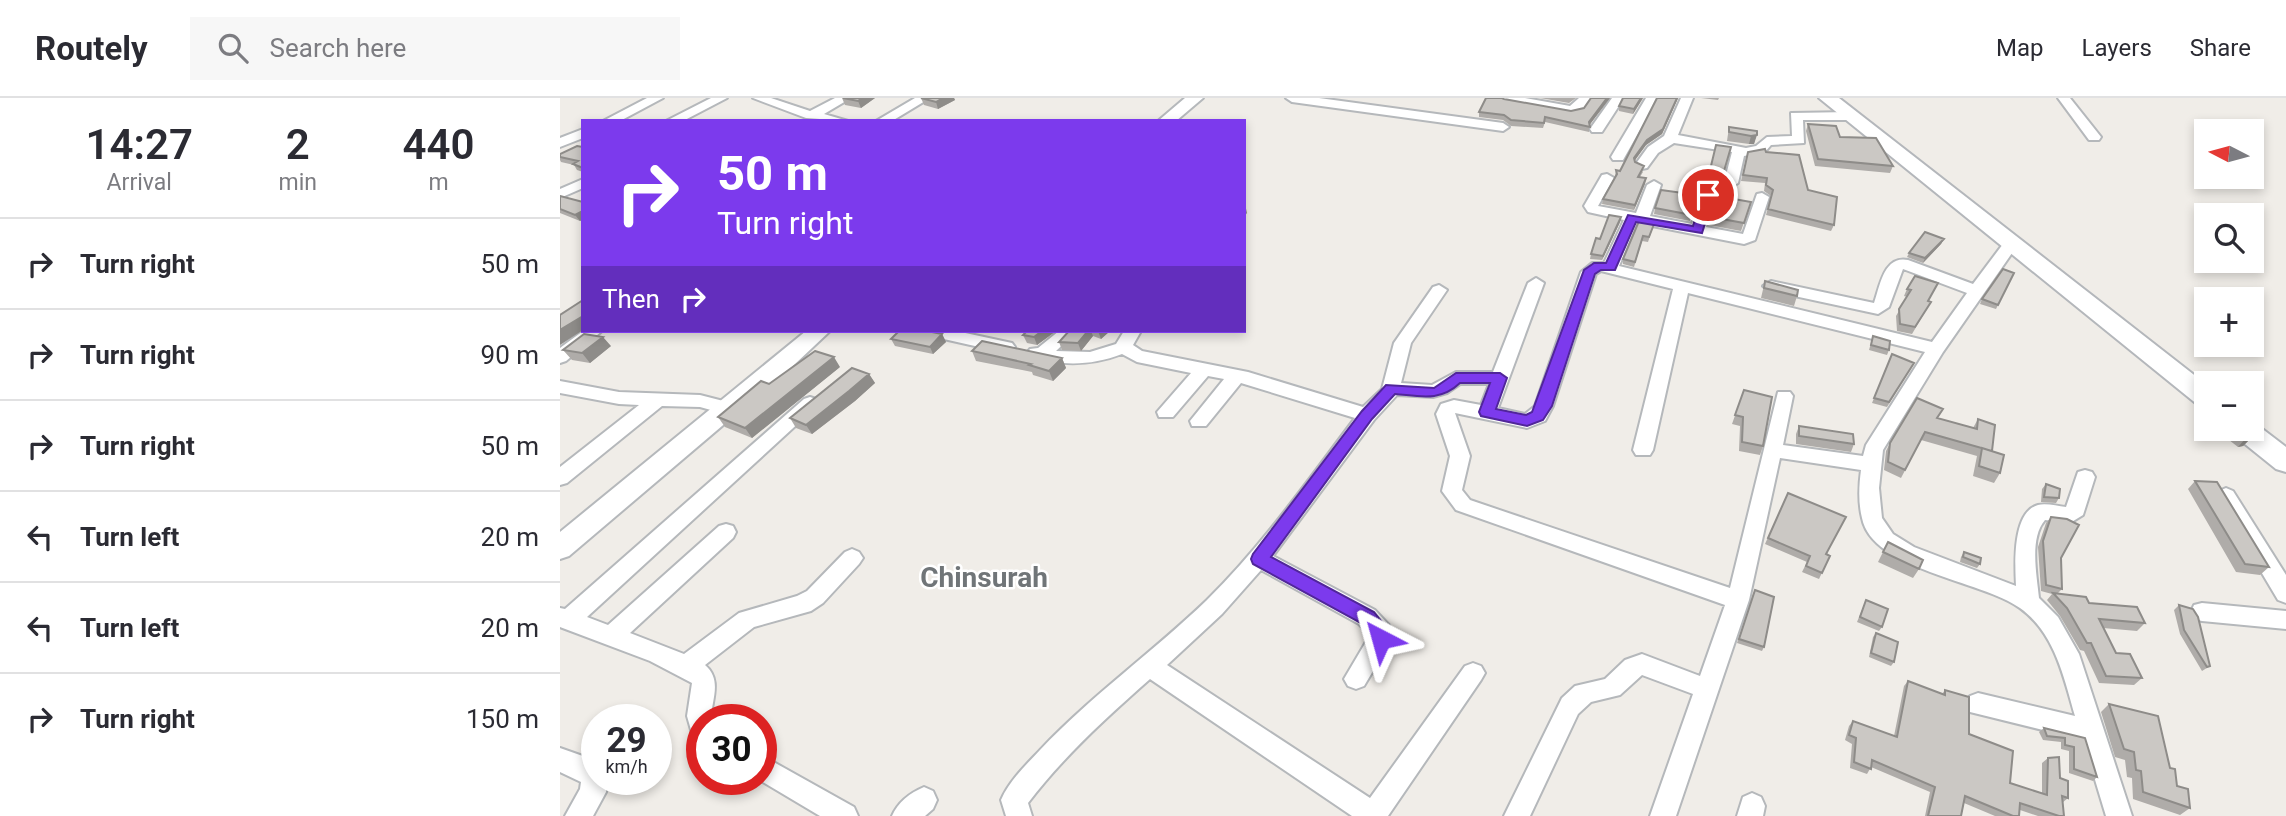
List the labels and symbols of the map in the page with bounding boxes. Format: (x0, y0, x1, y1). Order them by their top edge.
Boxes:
north arrow (2194, 119, 2264, 189)
pin (1678, 165, 1738, 225)
district label: Chinsurah (920, 561, 1048, 594)
position arrow (1344, 602, 1418, 676)
speed limit sign: 30 (686, 704, 777, 795)

